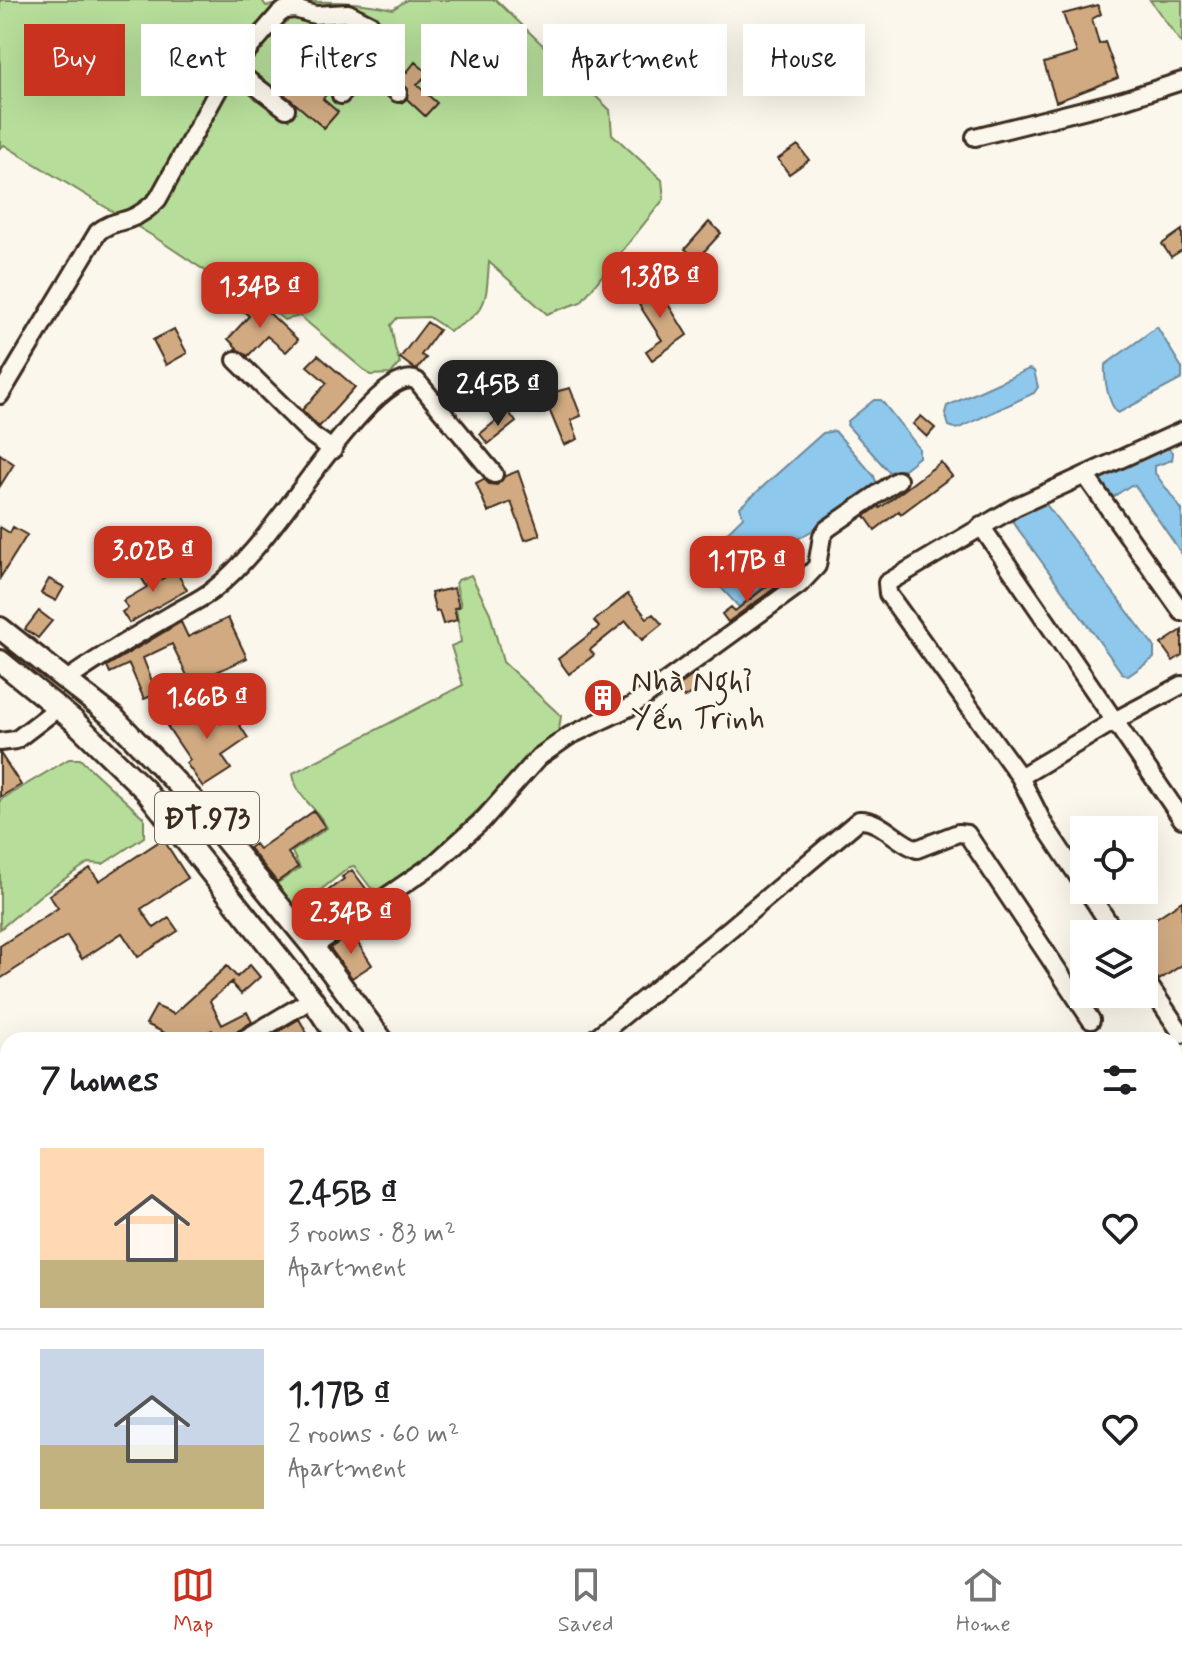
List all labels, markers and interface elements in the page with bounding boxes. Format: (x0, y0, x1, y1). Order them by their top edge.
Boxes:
chip: Buy (24, 24, 125, 96)
chip: Rent (141, 24, 255, 96)
chip: Filters (271, 24, 405, 96)
chip: New (421, 24, 527, 96)
chip: Apartment (543, 24, 727, 96)
chip: House (743, 24, 865, 96)
pin: 1.38B ₫ (586, 252, 734, 320)
text: 1.38B ₫ (620, 261, 700, 295)
pin: 1.34B ₫ (186, 262, 334, 330)
text: 1.34B ₫ (219, 271, 301, 305)
pin: 2.45B ₫ (424, 360, 572, 428)
text: 2.45B ₫ (456, 369, 540, 403)
pin: 3.02B ₫ (79, 526, 227, 594)
text: 3.02B ₫ (112, 535, 194, 569)
pin: 1.17B ₫ (673, 536, 821, 604)
text: 1.17B ₫ (708, 545, 786, 579)
place label: Nhà Nghỉ Yến Trinh (631, 661, 765, 740)
pin: 1.66B ₫ (133, 673, 281, 741)
building icon: Nhà Nghỉ Yến Trinh (582, 677, 624, 719)
text: 1.66B ₫ (166, 682, 248, 716)
road number: ĐT.973 (155, 792, 259, 844)
map controls (1070, 816, 1158, 1008)
button: locate (1070, 816, 1158, 904)
pin: 2.34B ₫ (277, 888, 425, 956)
text: 2.34B ₫ (310, 897, 392, 931)
button: layers (1070, 920, 1158, 1008)
text: 7 homes (40, 1058, 159, 1103)
icon: filters (1098, 1058, 1142, 1102)
text: 2.45B ₫ (288, 1172, 398, 1217)
icon: home (104, 1180, 200, 1276)
icon: heart (1098, 1206, 1142, 1250)
text: 3 rooms · 83 m² (288, 1217, 456, 1251)
text: Apartment (288, 1251, 406, 1285)
text: 1.17B ₫ (288, 1373, 391, 1418)
icon: home (104, 1381, 200, 1477)
icon: heart (1098, 1407, 1142, 1451)
text: 2 rooms · 60 m² (288, 1418, 459, 1452)
text: Apartment (288, 1452, 406, 1486)
tab: Map (171, 1563, 215, 1639)
tab: Saved (558, 1563, 613, 1639)
tab: Home (956, 1563, 1011, 1639)

